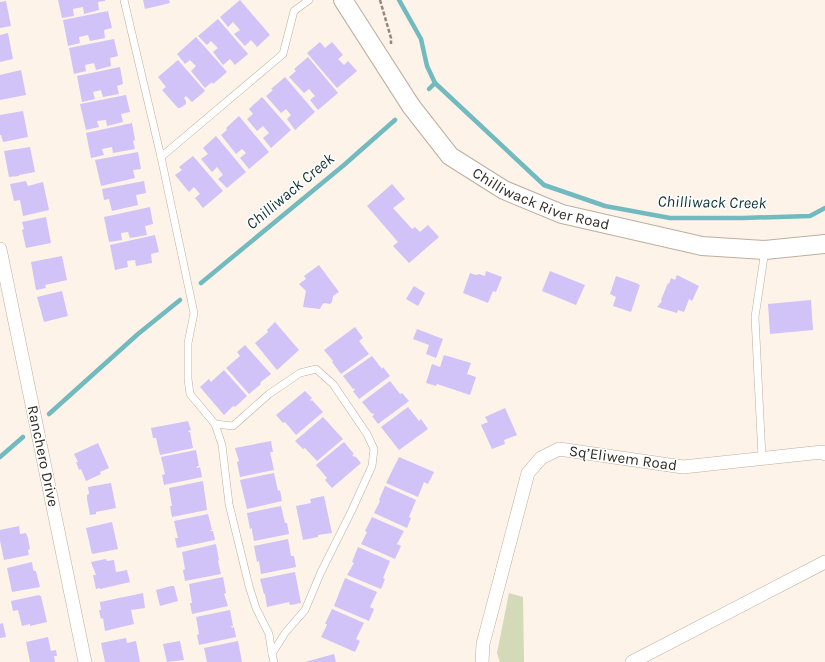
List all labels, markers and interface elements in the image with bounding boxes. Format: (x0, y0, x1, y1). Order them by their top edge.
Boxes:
water label: Chilliwack Creek (242, 148, 338, 233)
street label: Chilliwack River Road (469, 163, 611, 234)
water label: Chilliwack Creek (657, 192, 767, 212)
street label: Ranchero Drive (23, 404, 63, 508)
street label: Sq’Eliwem Road (568, 442, 678, 474)

